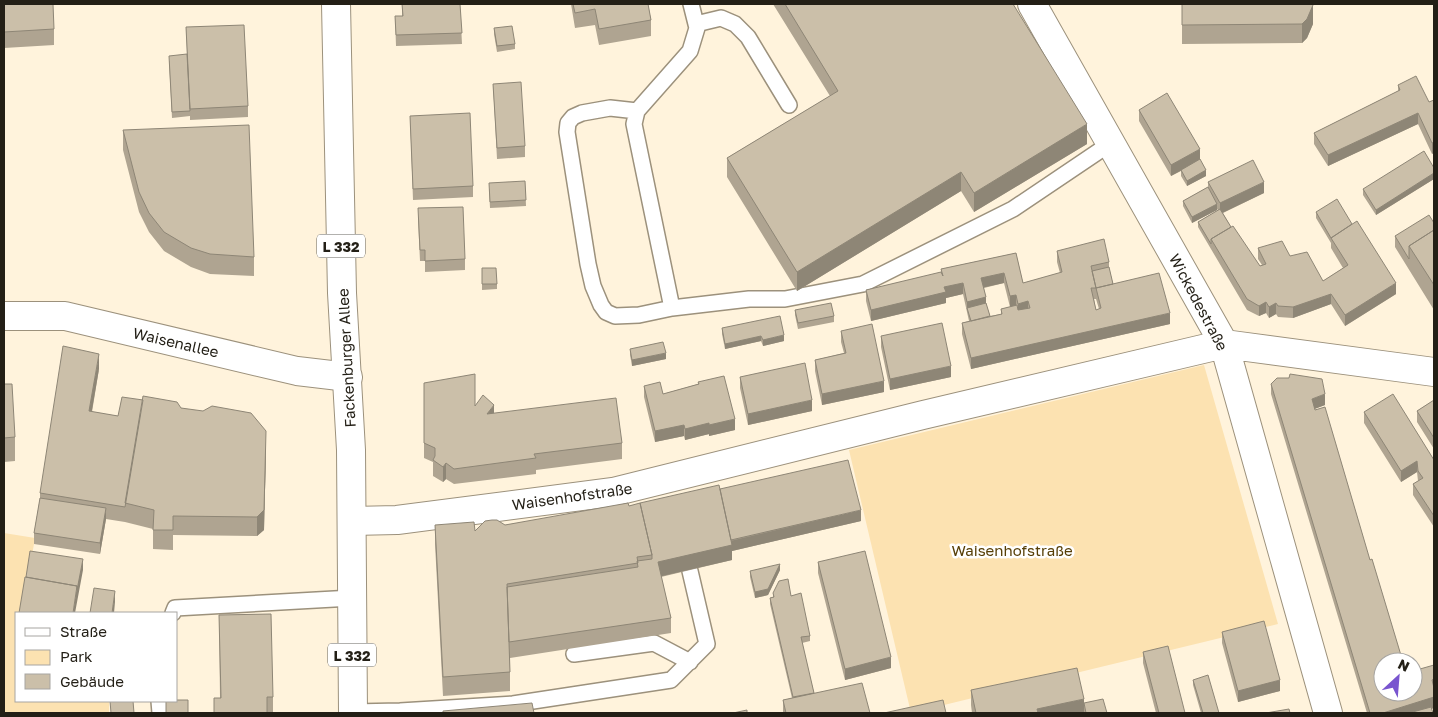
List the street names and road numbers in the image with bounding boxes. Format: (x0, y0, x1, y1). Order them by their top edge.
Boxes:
road number: L 332 (317, 235, 365, 258)
street label: Wickedestraße (1166, 251, 1232, 354)
street label: Fackenburger Allee (333, 288, 359, 428)
street label: Waisenallee (131, 323, 221, 361)
street label: Waisenhofstraße (511, 479, 634, 513)
road number: L 332 (328, 644, 376, 666)

